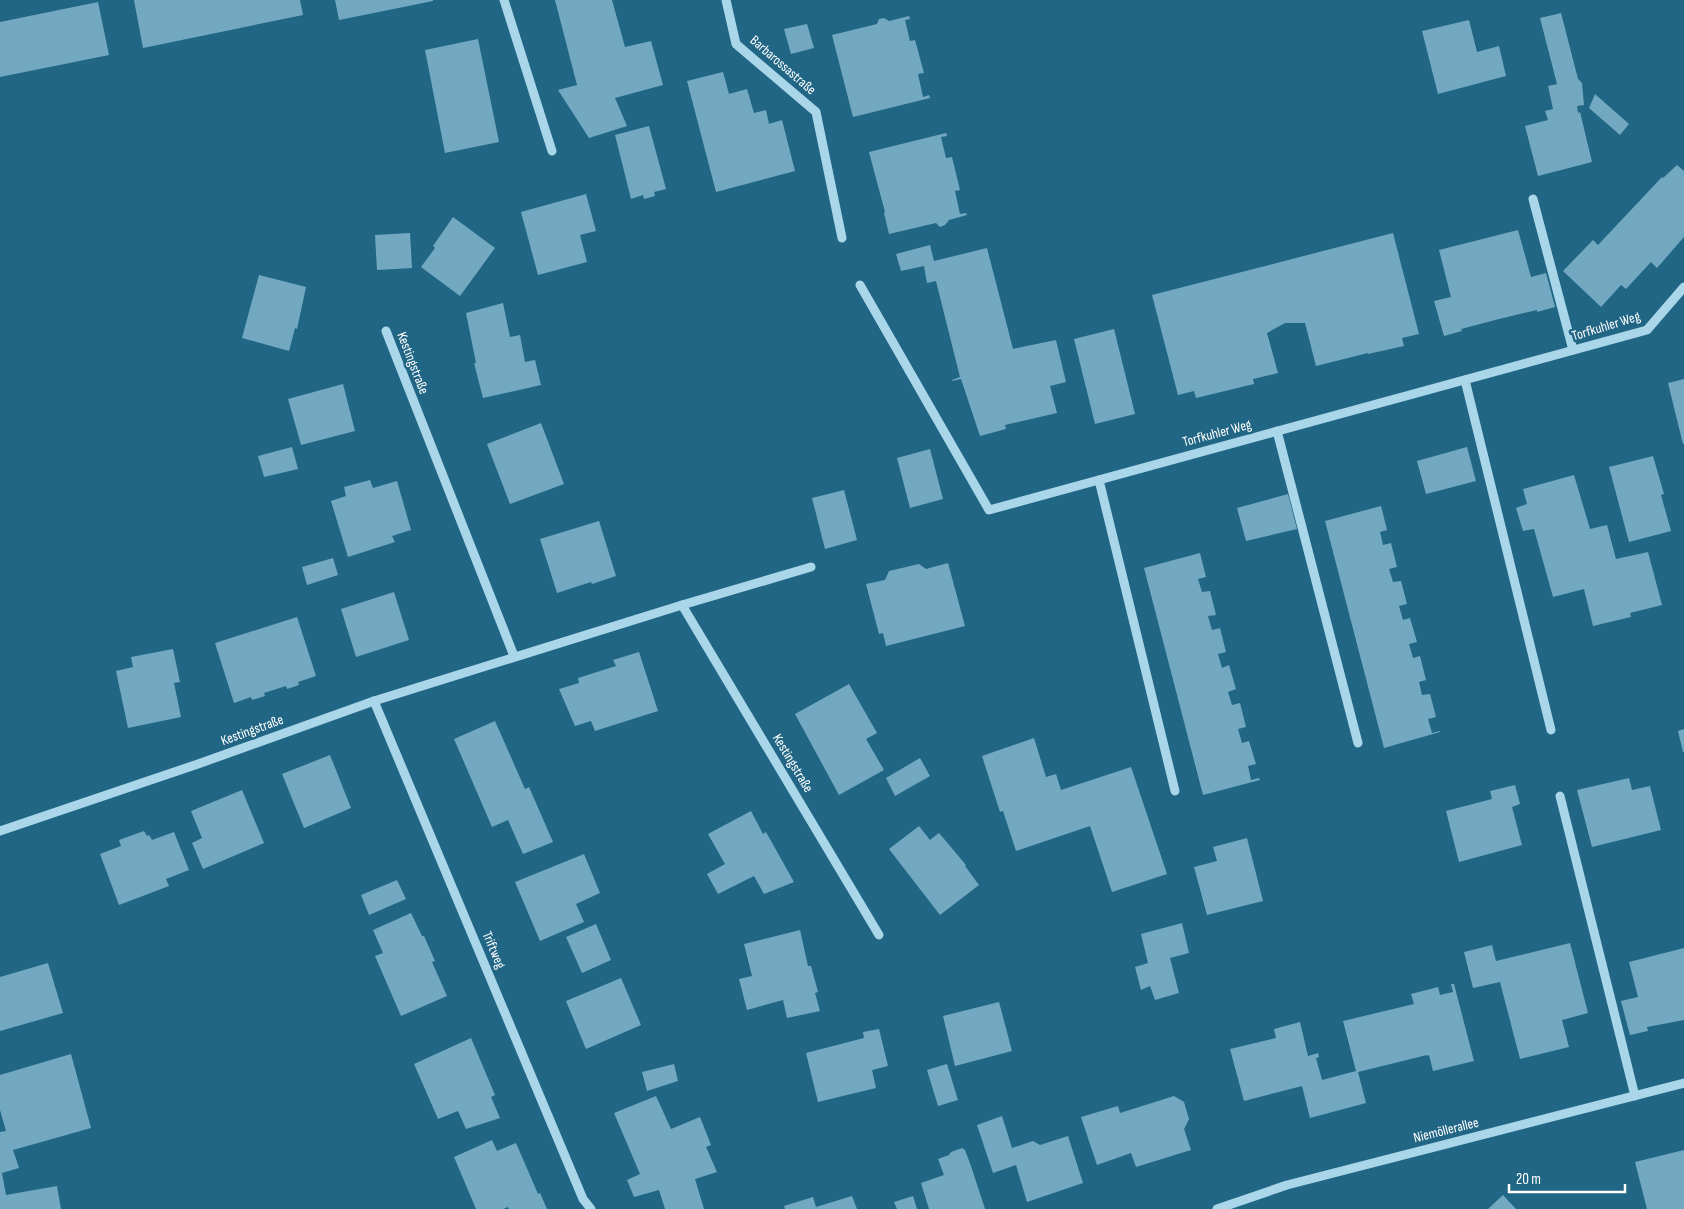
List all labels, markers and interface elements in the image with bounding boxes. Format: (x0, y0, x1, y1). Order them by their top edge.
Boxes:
street label: Barbarossastraße (747, 32, 819, 98)
street label: Torfkuhler Weg (1570, 307, 1643, 344)
street label: Kestingstraße (393, 330, 433, 396)
street label: Torfkuhler Weg (1181, 416, 1254, 450)
street label: Kestingstraße (218, 711, 286, 749)
street label: Kestingstraße (769, 731, 817, 795)
street label: Triftweg (479, 929, 510, 971)
street label: Niemöllerallee (1412, 1114, 1480, 1146)
scale bar (1509, 1162, 1625, 1194)
text: 20 m (1516, 1170, 1541, 1189)

